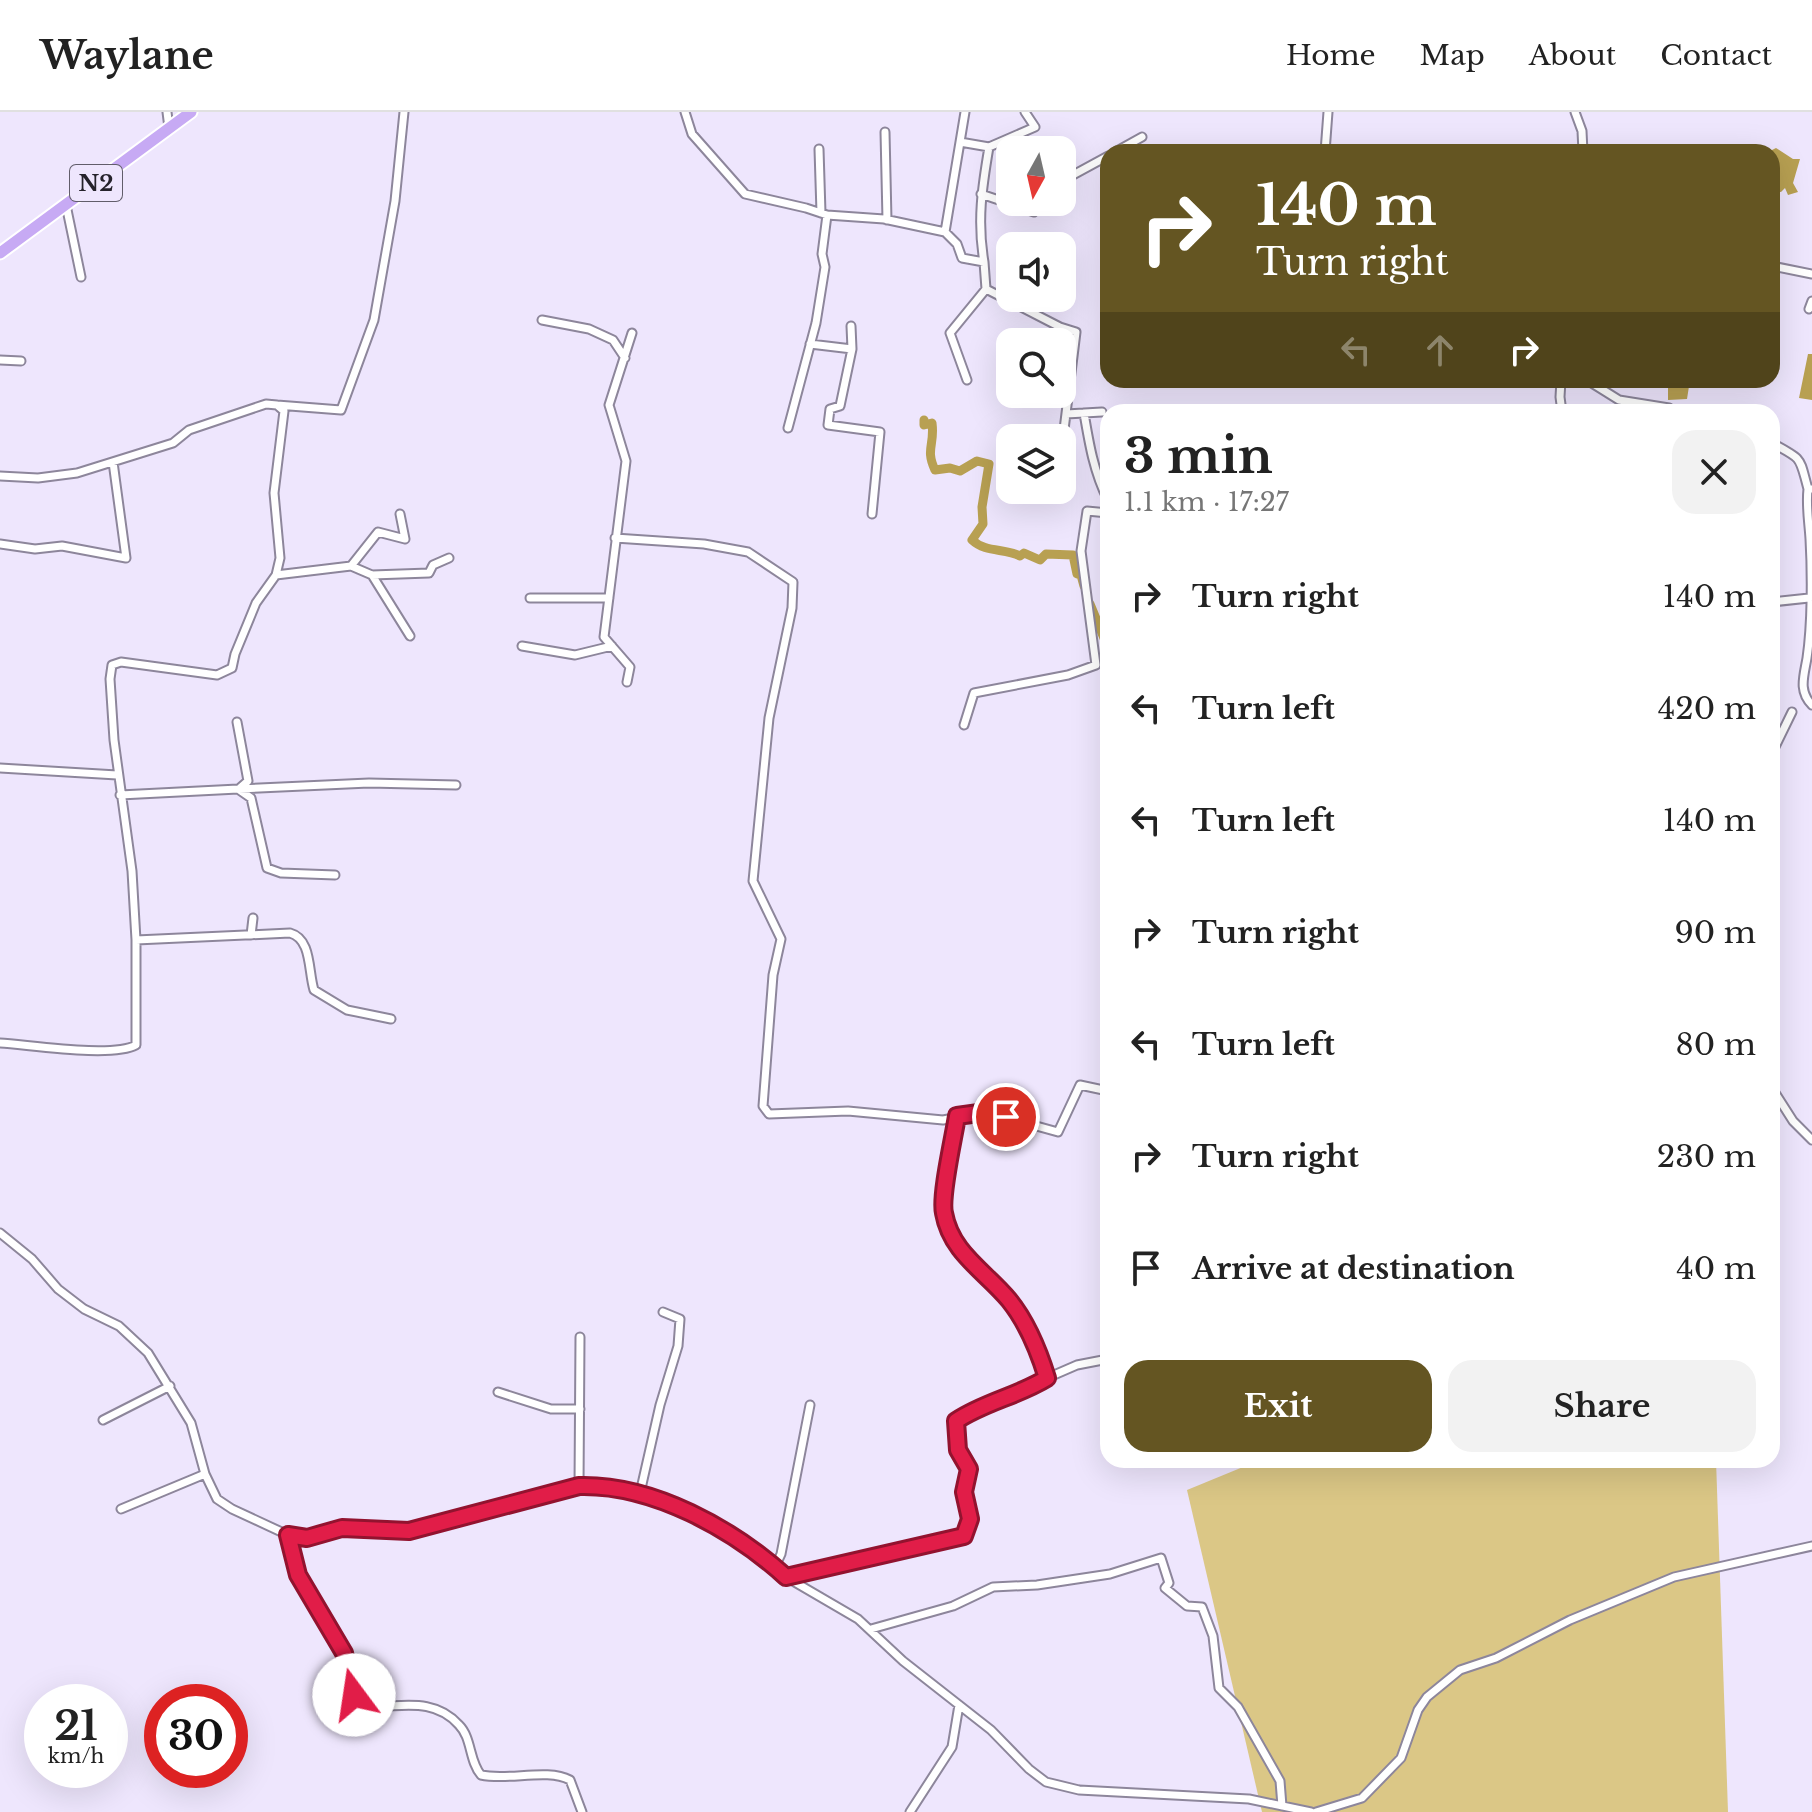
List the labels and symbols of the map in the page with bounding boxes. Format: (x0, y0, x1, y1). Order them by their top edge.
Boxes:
north arrow (996, 136, 1076, 216)
road number: N2 (70, 165, 122, 201)
pin (972, 1083, 1040, 1151)
position arrow (312, 1653, 396, 1737)
speed limit sign: 30 (144, 1684, 248, 1788)

